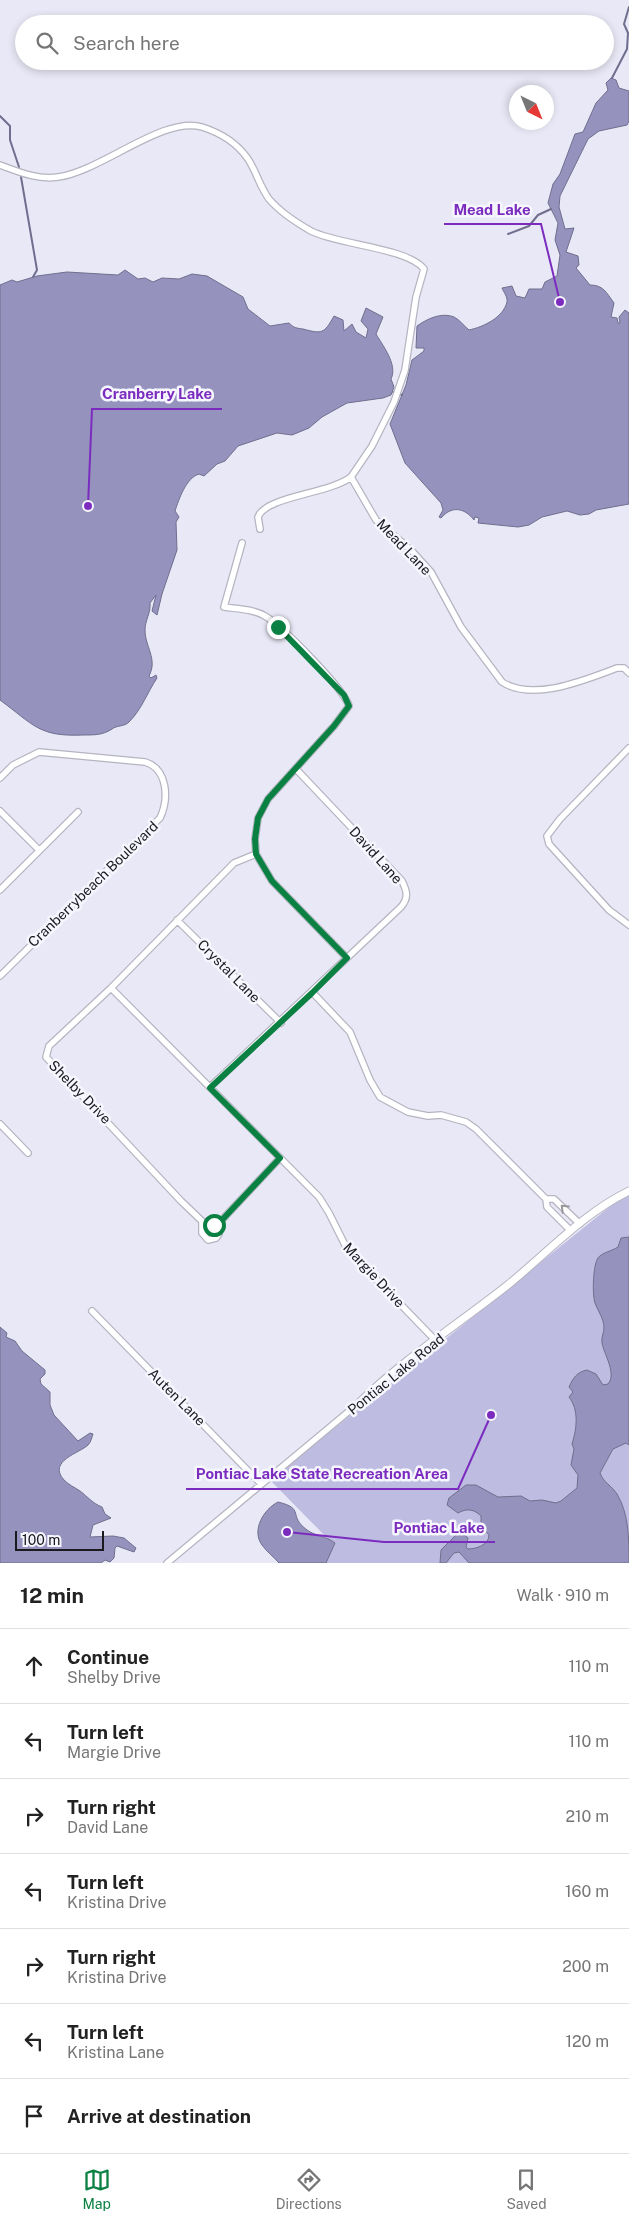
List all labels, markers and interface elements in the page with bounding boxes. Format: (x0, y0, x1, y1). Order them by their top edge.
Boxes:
search box (15, 15, 614, 70)
icon: search (33, 29, 61, 57)
text: Search here (73, 32, 180, 54)
north arrow (509, 85, 554, 130)
callout: Mead Lake (444, 194, 541, 224)
text: Mead Lake (453, 201, 531, 218)
callout: Cranberry Lake (92, 379, 222, 409)
text: Cranberry Lake (102, 385, 212, 402)
street label: Mead Lane (373, 516, 435, 578)
route end (267, 616, 290, 639)
street label: Cranberrybeach Boulevard (25, 818, 161, 950)
street label: David Lane (346, 823, 406, 887)
street label: Crystal Lane (194, 936, 264, 1006)
street label: Shelby Drive (46, 1057, 114, 1127)
one-way arrow (561, 1205, 570, 1214)
route start (203, 1214, 226, 1237)
street label: Margie Drive (340, 1239, 408, 1311)
street label: Pontiac Lake Road (344, 1330, 448, 1418)
street label: Auten Lane (145, 1365, 209, 1429)
callout: Pontiac Lake State Recreation Area (186, 1459, 458, 1489)
text: Pontiac Lake State Recreation Area (196, 1465, 448, 1482)
callout: Pontiac Lake (384, 1512, 495, 1542)
text: Pontiac Lake (393, 1519, 485, 1536)
scale bar (15, 1528, 104, 1551)
text: 100 m (22, 1532, 60, 1548)
text: 12 min (20, 1583, 84, 1608)
text: Walk · 910 m (516, 1586, 609, 1605)
text: Continue (67, 1646, 149, 1668)
icon: ahead (20, 1652, 48, 1680)
text: 110 m (568, 1657, 609, 1676)
text: Shelby Drive (67, 1668, 161, 1687)
text: Turn left (67, 1721, 144, 1743)
icon: left (20, 1727, 48, 1755)
text: 110 m (568, 1732, 609, 1751)
text: Margie Drive (67, 1743, 161, 1762)
text: Turn right (67, 1796, 156, 1818)
icon: right (20, 1802, 48, 1830)
text: 210 m (565, 1807, 609, 1826)
text: David Lane (67, 1818, 148, 1837)
text: Turn left (67, 1871, 144, 1893)
icon: left (20, 1877, 48, 1905)
text: 160 m (565, 1882, 609, 1901)
text: Kristina Drive (67, 1893, 167, 1912)
text: Turn right (67, 1946, 156, 1968)
icon: right (20, 1952, 48, 1980)
text: 200 m (562, 1957, 609, 1976)
text: Kristina Drive (67, 1968, 167, 1987)
text: Turn left (67, 2021, 144, 2043)
icon: left (20, 2027, 48, 2055)
text: 120 m (565, 2032, 609, 2051)
text: Kristina Lane (67, 2043, 164, 2062)
icon: arrive (20, 2102, 48, 2130)
text: Arrive at destination (67, 2105, 251, 2127)
tab: Map (82, 2166, 111, 2212)
tab: Directions (276, 2166, 342, 2212)
tab: Saved (506, 2166, 547, 2212)

